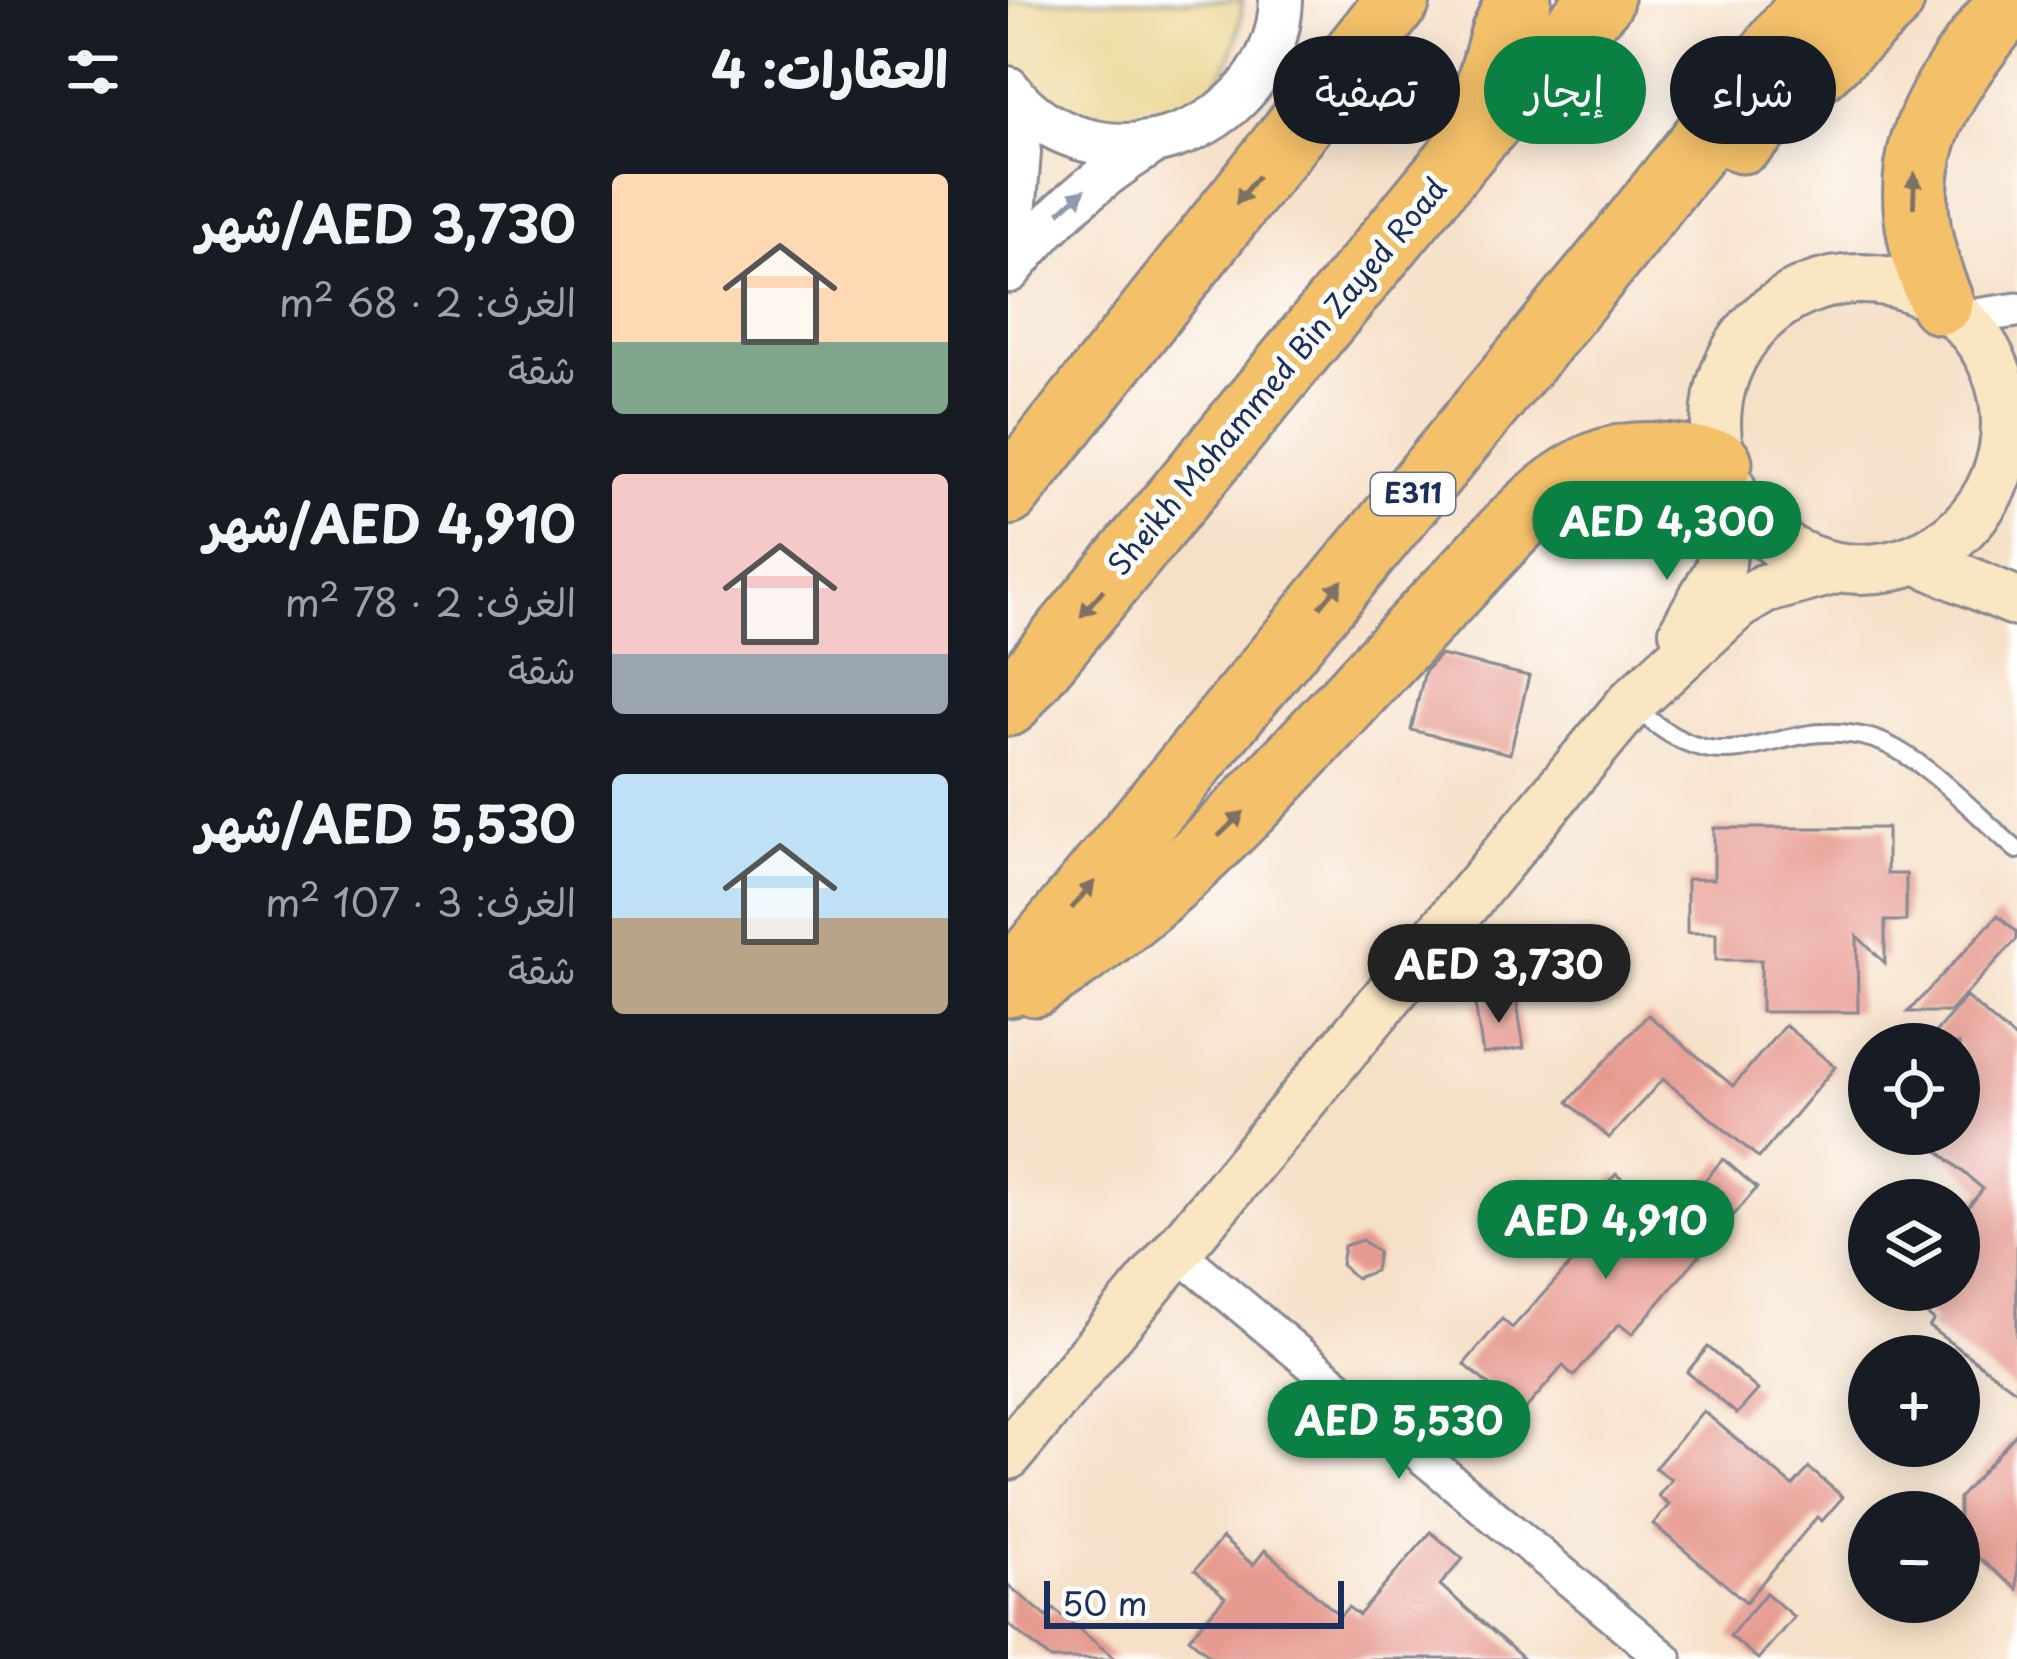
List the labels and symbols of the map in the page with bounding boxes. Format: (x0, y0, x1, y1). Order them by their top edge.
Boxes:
street label: Sheikh Mohammed Bin Zayed Road (1096, 167, 1456, 584)
one-way arrow (1905, 170, 1924, 208)
one-way arrow (1235, 175, 1260, 206)
one-way arrow (1057, 188, 1086, 215)
road number: E311 (1371, 473, 1455, 515)
pin: AED 4,300 (1530, 481, 1804, 583)
one-way arrow (1318, 579, 1343, 610)
one-way arrow (1079, 588, 1105, 618)
one-way arrow (1216, 811, 1245, 839)
one-way arrow (1069, 880, 1095, 910)
pin: AED 3,730 (1362, 924, 1636, 1026)
pin: AED 4,910 (1469, 1180, 1743, 1282)
pin: AED 5,530 (1262, 1380, 1536, 1482)
scale bar (1044, 1575, 1344, 1628)

